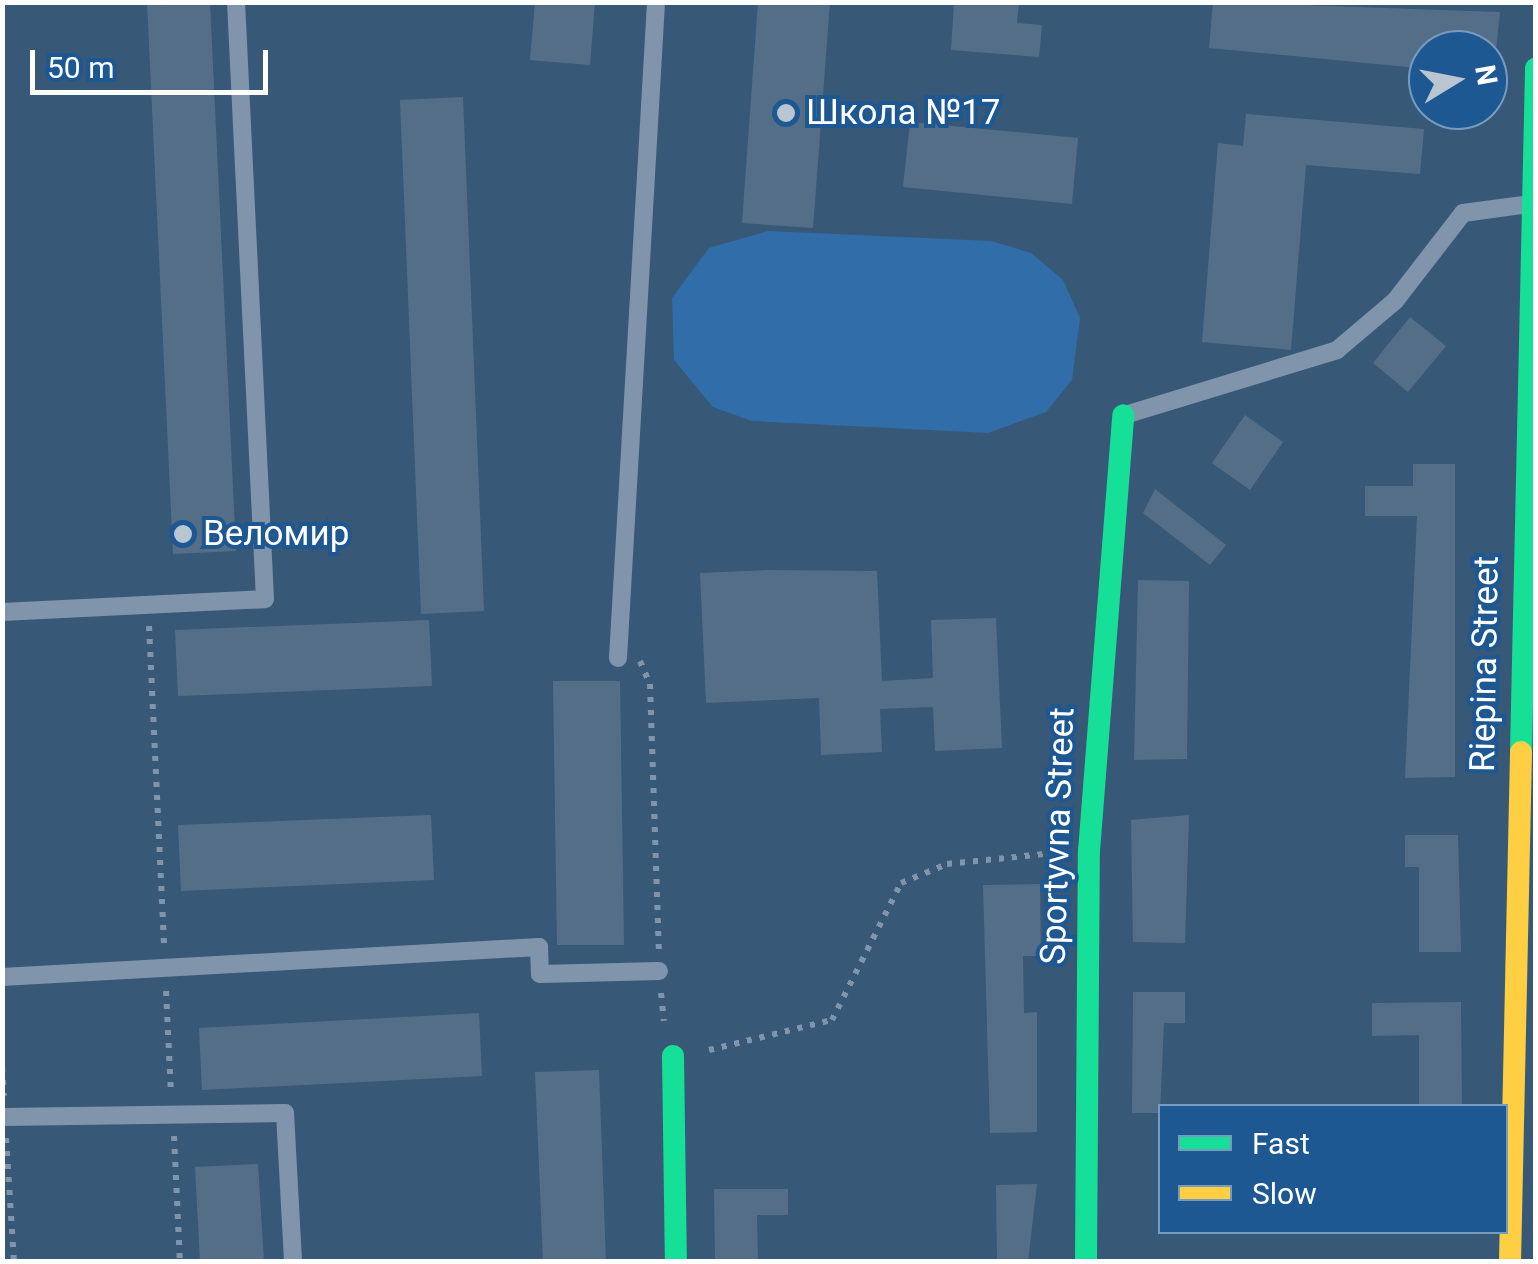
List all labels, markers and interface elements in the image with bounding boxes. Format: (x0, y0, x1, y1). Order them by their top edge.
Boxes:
scale bar (35, 30, 272, 92)
north arrow (1408, 30, 1508, 130)
text: 50 m (47, 50, 114, 85)
text: N (1468, 62, 1504, 88)
place label: Школа №17 (806, 92, 1000, 134)
marker: Школа №17 (775, 102, 797, 124)
place label: Веломир (203, 513, 349, 555)
marker: Веломир (172, 523, 194, 545)
street label: Riepina Street (1462, 556, 1508, 772)
street label: Sportyvna Street (1033, 707, 1083, 965)
legend (1158, 1104, 1508, 1234)
text: Fast (1252, 1126, 1310, 1161)
text: Slow (1252, 1176, 1317, 1211)

